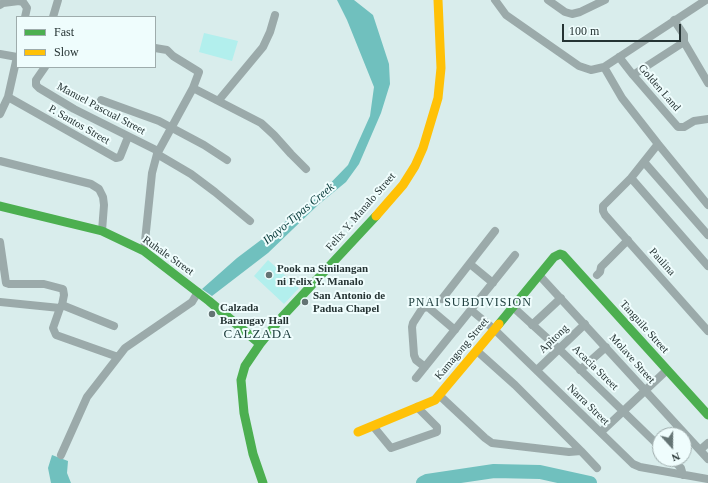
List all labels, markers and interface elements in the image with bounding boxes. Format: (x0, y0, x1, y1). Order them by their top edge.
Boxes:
legend (16, 16, 156, 68)
scale bar (564, 16, 683, 42)
text: 100 m (569, 24, 599, 38)
text: Fast (54, 25, 74, 39)
text: Slow (54, 45, 79, 59)
street label: Golden Land (635, 62, 683, 114)
street label: Manuel Pascual Street (54, 80, 148, 138)
street label: P. Santos Street (46, 102, 112, 148)
street label: Felix Y. Manalo Street (323, 170, 399, 254)
water label: Ibayo-Tipas Creek (260, 180, 338, 248)
street label: Ruhale Street (140, 234, 196, 278)
street label: Paulina (646, 245, 678, 279)
place label: Pook na Sinilangan ni Felix Y. Manalo (277, 262, 368, 288)
marker: Pook na Sinilangan ni Felix Y. Manalo (264, 270, 274, 280)
place label: San Antonio de Padua Chapel (313, 289, 385, 315)
district label: PNAI SUBDIVISION (408, 296, 532, 310)
marker: San Antonio de Padua Chapel (300, 297, 310, 307)
street label: Tanguile Street (617, 298, 671, 356)
place label: Calzada Barangay Hall (220, 301, 289, 327)
marker: Calzada Barangay Hall (207, 309, 217, 319)
street label: Kamagong Street (432, 315, 492, 383)
street label: Apitong (536, 322, 572, 356)
district label: CALZADA (223, 327, 293, 343)
street label: Molave Street (606, 332, 658, 386)
street label: Acacia Street (569, 343, 621, 393)
street label: Narra Street (564, 382, 612, 428)
north arrow (652, 427, 692, 467)
text: N (670, 450, 682, 464)

